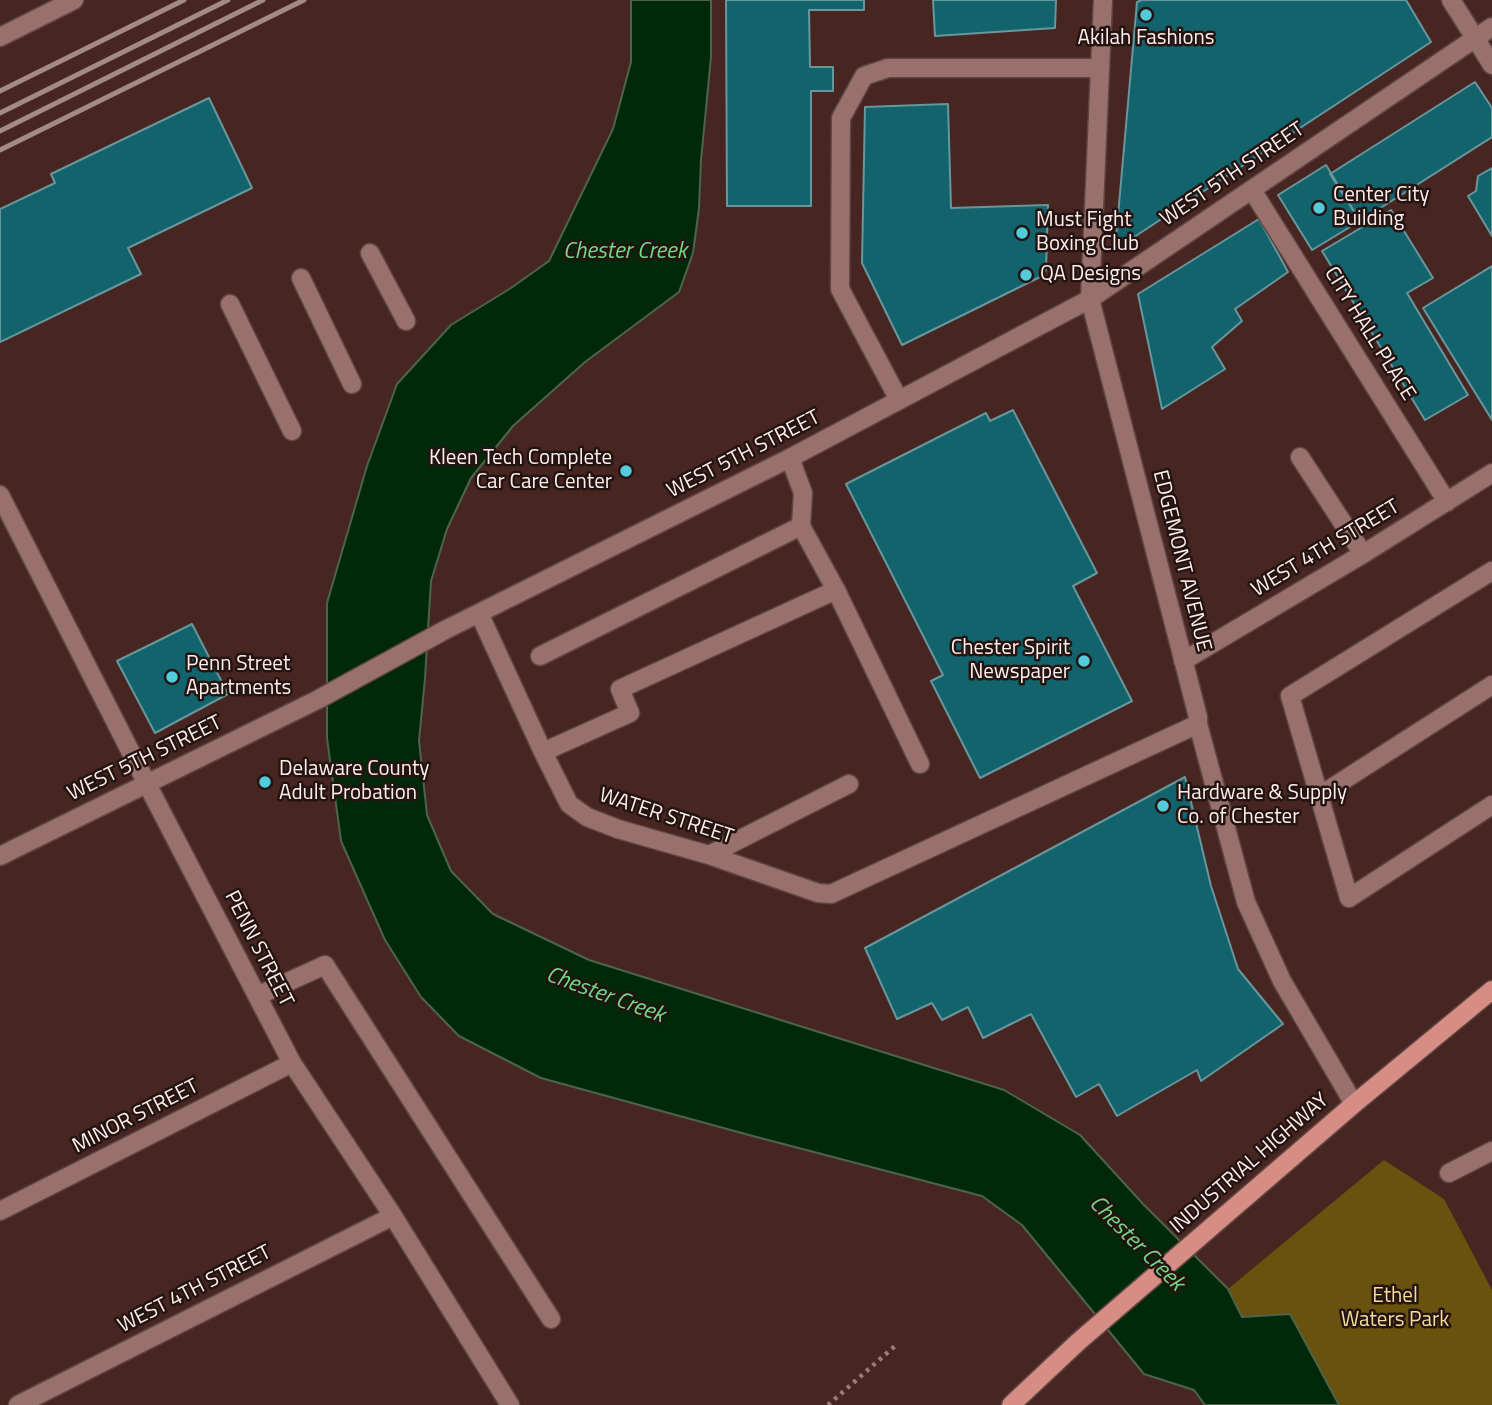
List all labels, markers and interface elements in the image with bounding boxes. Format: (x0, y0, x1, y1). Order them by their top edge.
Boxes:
marker: Akilah Fashions (1138, 7, 1154, 23)
place label: Akilah Fashions (1077, 26, 1215, 52)
street label: WEST 5TH STREET (1156, 117, 1310, 233)
place label: Center City Building (1333, 183, 1429, 233)
marker: Center City Building (1311, 200, 1327, 216)
place label: Must Fight Boxing Club (1036, 208, 1139, 258)
marker: Must Fight Boxing Club (1014, 225, 1030, 241)
water label: Chester Creek (563, 238, 687, 266)
place label: QA Designs (1040, 262, 1141, 288)
street label: CITY HALL PLACE (1318, 263, 1420, 405)
marker: QA Designs (1018, 267, 1034, 283)
street label: WEST 5TH STREET (663, 406, 825, 504)
place label: Kleen Tech Complete Car Care Center (429, 446, 612, 496)
marker: Kleen Tech Complete Car Care Center (618, 463, 634, 479)
street label: EDGEMONT AVENUE (1146, 468, 1216, 654)
street label: WEST 4TH STREET (1247, 495, 1405, 603)
place label: Chester Spirit Newspaper (951, 636, 1070, 686)
place label: Penn Street Apartments (186, 652, 291, 702)
marker: Chester Spirit Newspaper (1076, 653, 1092, 669)
marker: Penn Street Apartments (164, 669, 180, 685)
street label: WEST 5TH STREET (64, 711, 226, 807)
place label: Delaware County Adult Probation (279, 757, 429, 807)
marker: Delaware County Adult Probation (257, 774, 273, 790)
place label: Hardware & Supply Co. of Chester (1177, 781, 1347, 831)
street label: WATER STREET (596, 783, 736, 851)
marker: Hardware & Supply Co. of Chester (1155, 798, 1171, 814)
street label: PENN STREET (218, 887, 298, 1011)
water label: Chester Creek (542, 962, 668, 1030)
street label: MINOR STREET (69, 1074, 203, 1160)
street label: INDUSTRIAL HIGHWAY (1166, 1088, 1334, 1240)
water label: Chester Creek (1082, 1190, 1190, 1298)
street label: WEST 4TH STREET (114, 1241, 276, 1339)
park label: Ethel Waters Park (1341, 1284, 1449, 1334)

